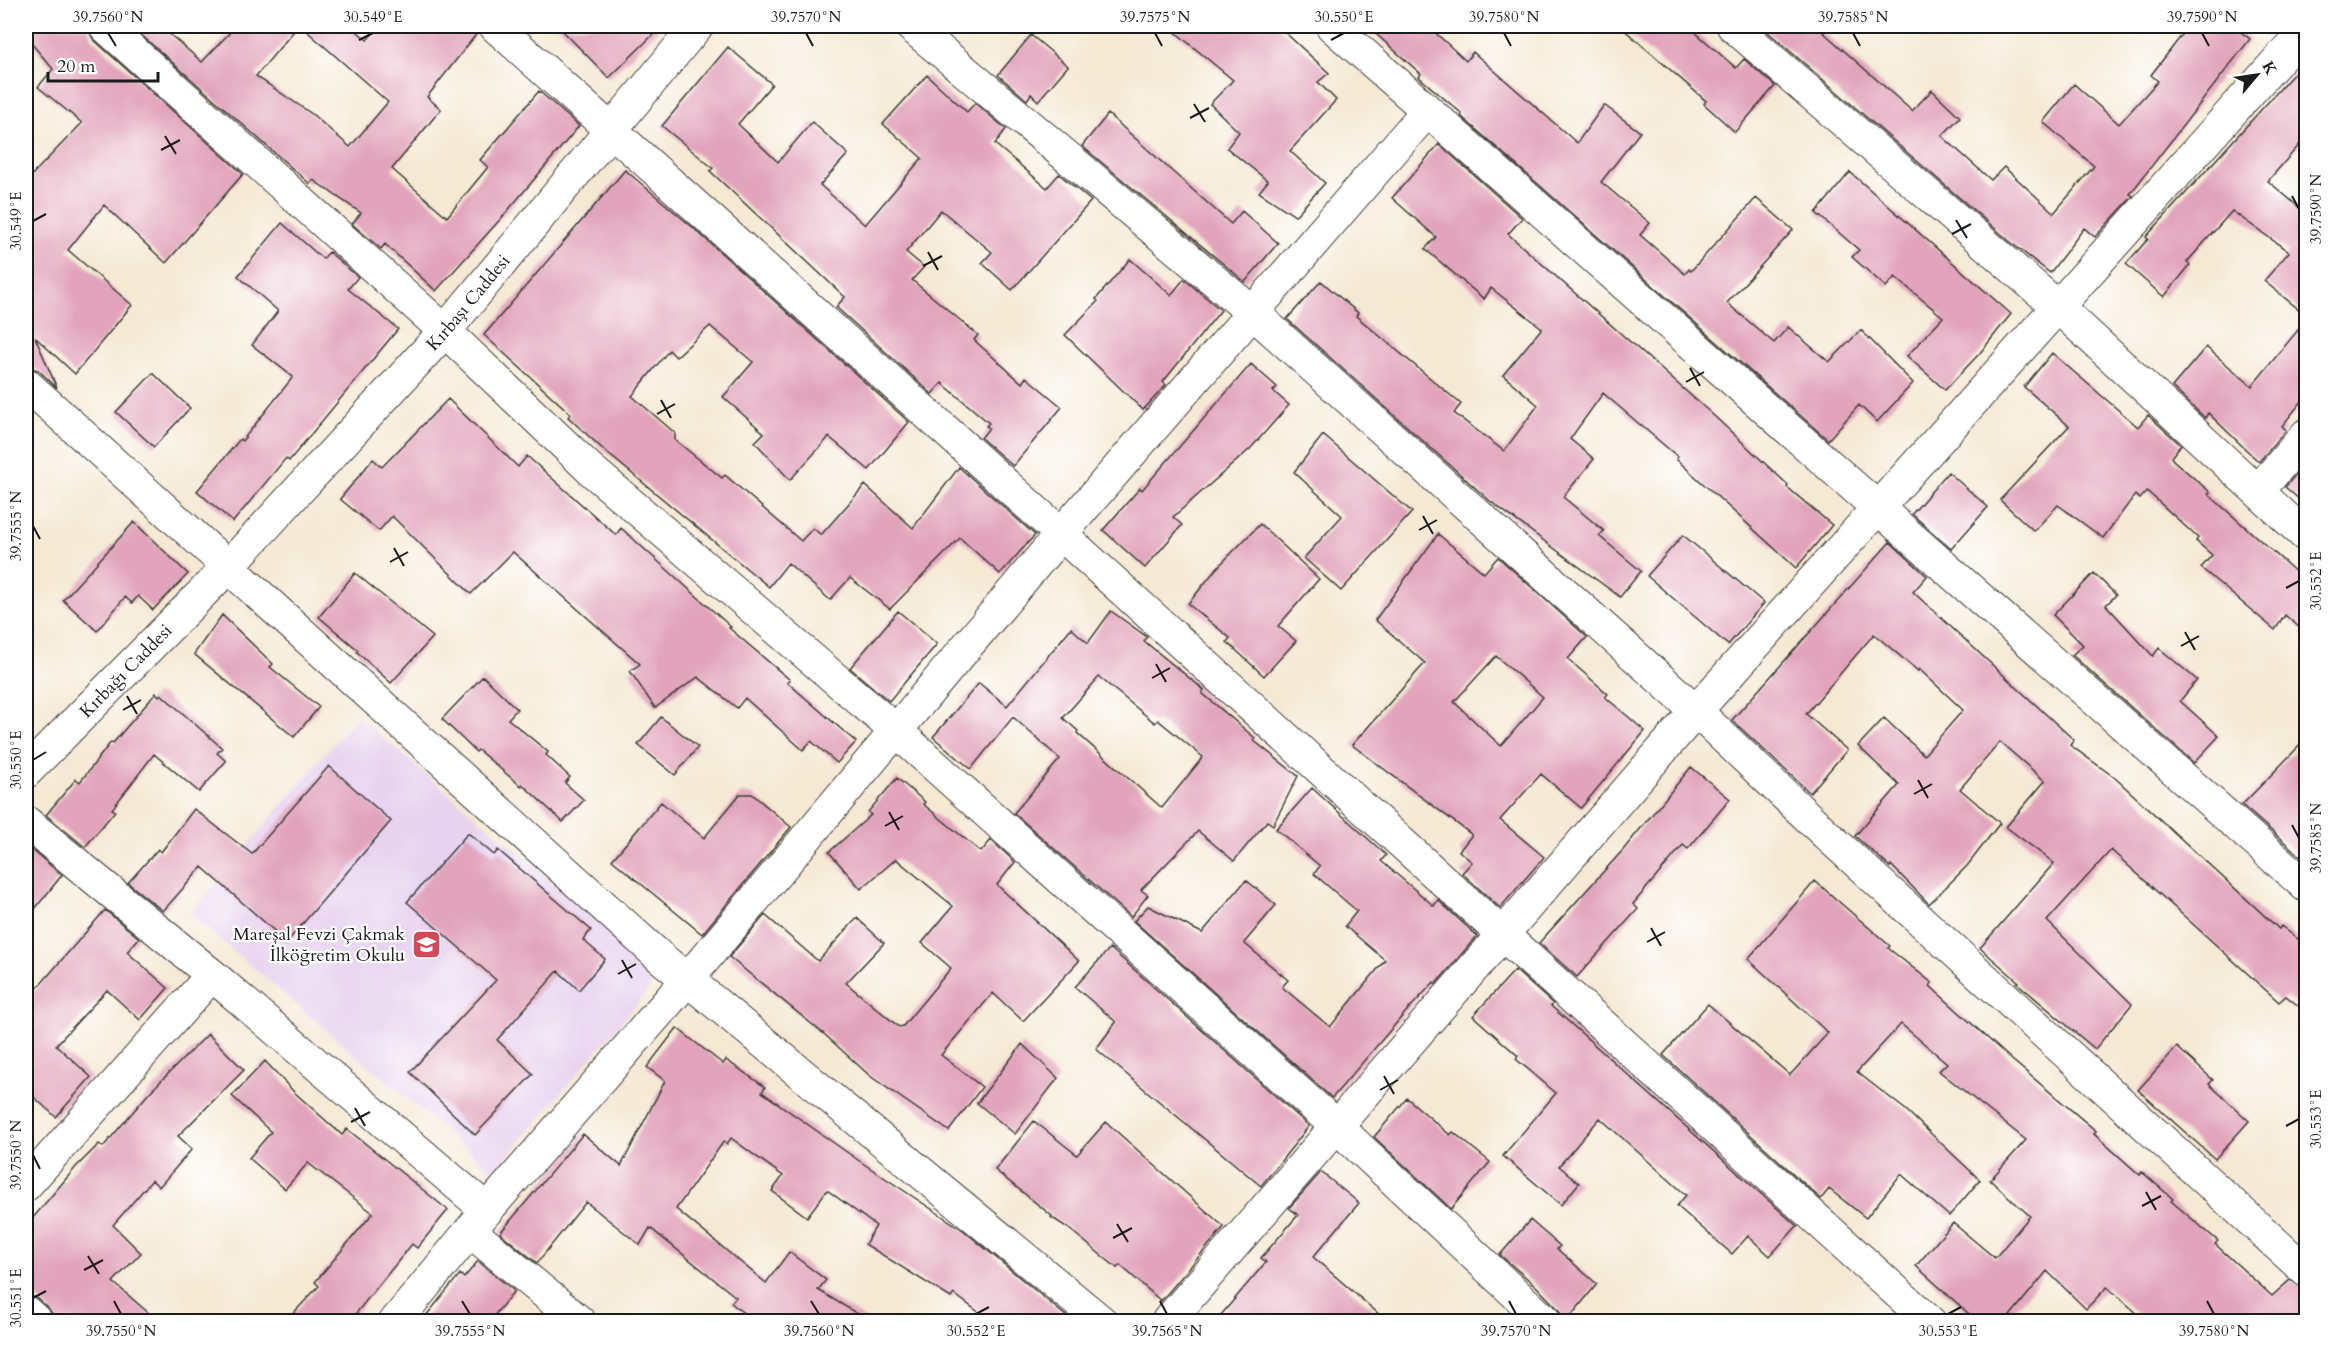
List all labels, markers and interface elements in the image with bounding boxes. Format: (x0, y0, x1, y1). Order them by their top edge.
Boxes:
text: 39.7560°N (73, 7, 143, 27)
text: 30.549°E (343, 7, 403, 27)
text: 39.7570°N (771, 7, 841, 27)
text: 39.7575°N (1120, 7, 1190, 27)
text: 30.550°E (1314, 7, 1374, 27)
text: 39.7580°N (1469, 7, 1539, 27)
text: 39.7585°N (1818, 7, 1888, 27)
text: 39.7590°N (2167, 7, 2237, 27)
scale bar (48, 45, 158, 83)
north arrow (2227, 45, 2287, 105)
text: 20 m (57, 54, 96, 79)
text: K (2256, 57, 2282, 79)
text: 39.7590°N (2306, 174, 2326, 244)
text: 30.549°E (6, 191, 26, 251)
street label: Kırbaşı Caddesi (421, 249, 516, 356)
text: 39.7555°N (6, 491, 26, 561)
text: 30.552°E (2306, 551, 2326, 611)
street label: Kırbağı Caddesi (74, 619, 178, 724)
text: 30.550°E (6, 730, 26, 790)
text: 39.7585°N (2306, 803, 2326, 873)
place label: Mareşal Fevzi Çakmak İlköğretim Okulu (233, 922, 405, 968)
school or university icon: Mareşal Fevzi Çakmak İlköğretim Okulu (410, 928, 442, 960)
text: 30.553°E (2306, 1089, 2326, 1149)
text: 39.7550°N (6, 1120, 26, 1190)
text: 30.551°E (6, 1268, 26, 1328)
text: 39.7550°N (86, 1321, 156, 1341)
text: 39.7555°N (435, 1321, 505, 1341)
text: 39.7560°N (784, 1321, 854, 1341)
text: 30.552°E (946, 1321, 1006, 1341)
text: 39.7565°N (1132, 1321, 1202, 1341)
text: 39.7570°N (1481, 1321, 1551, 1341)
text: 30.553°E (1918, 1321, 1978, 1341)
text: 39.7580°N (2179, 1321, 2249, 1341)

